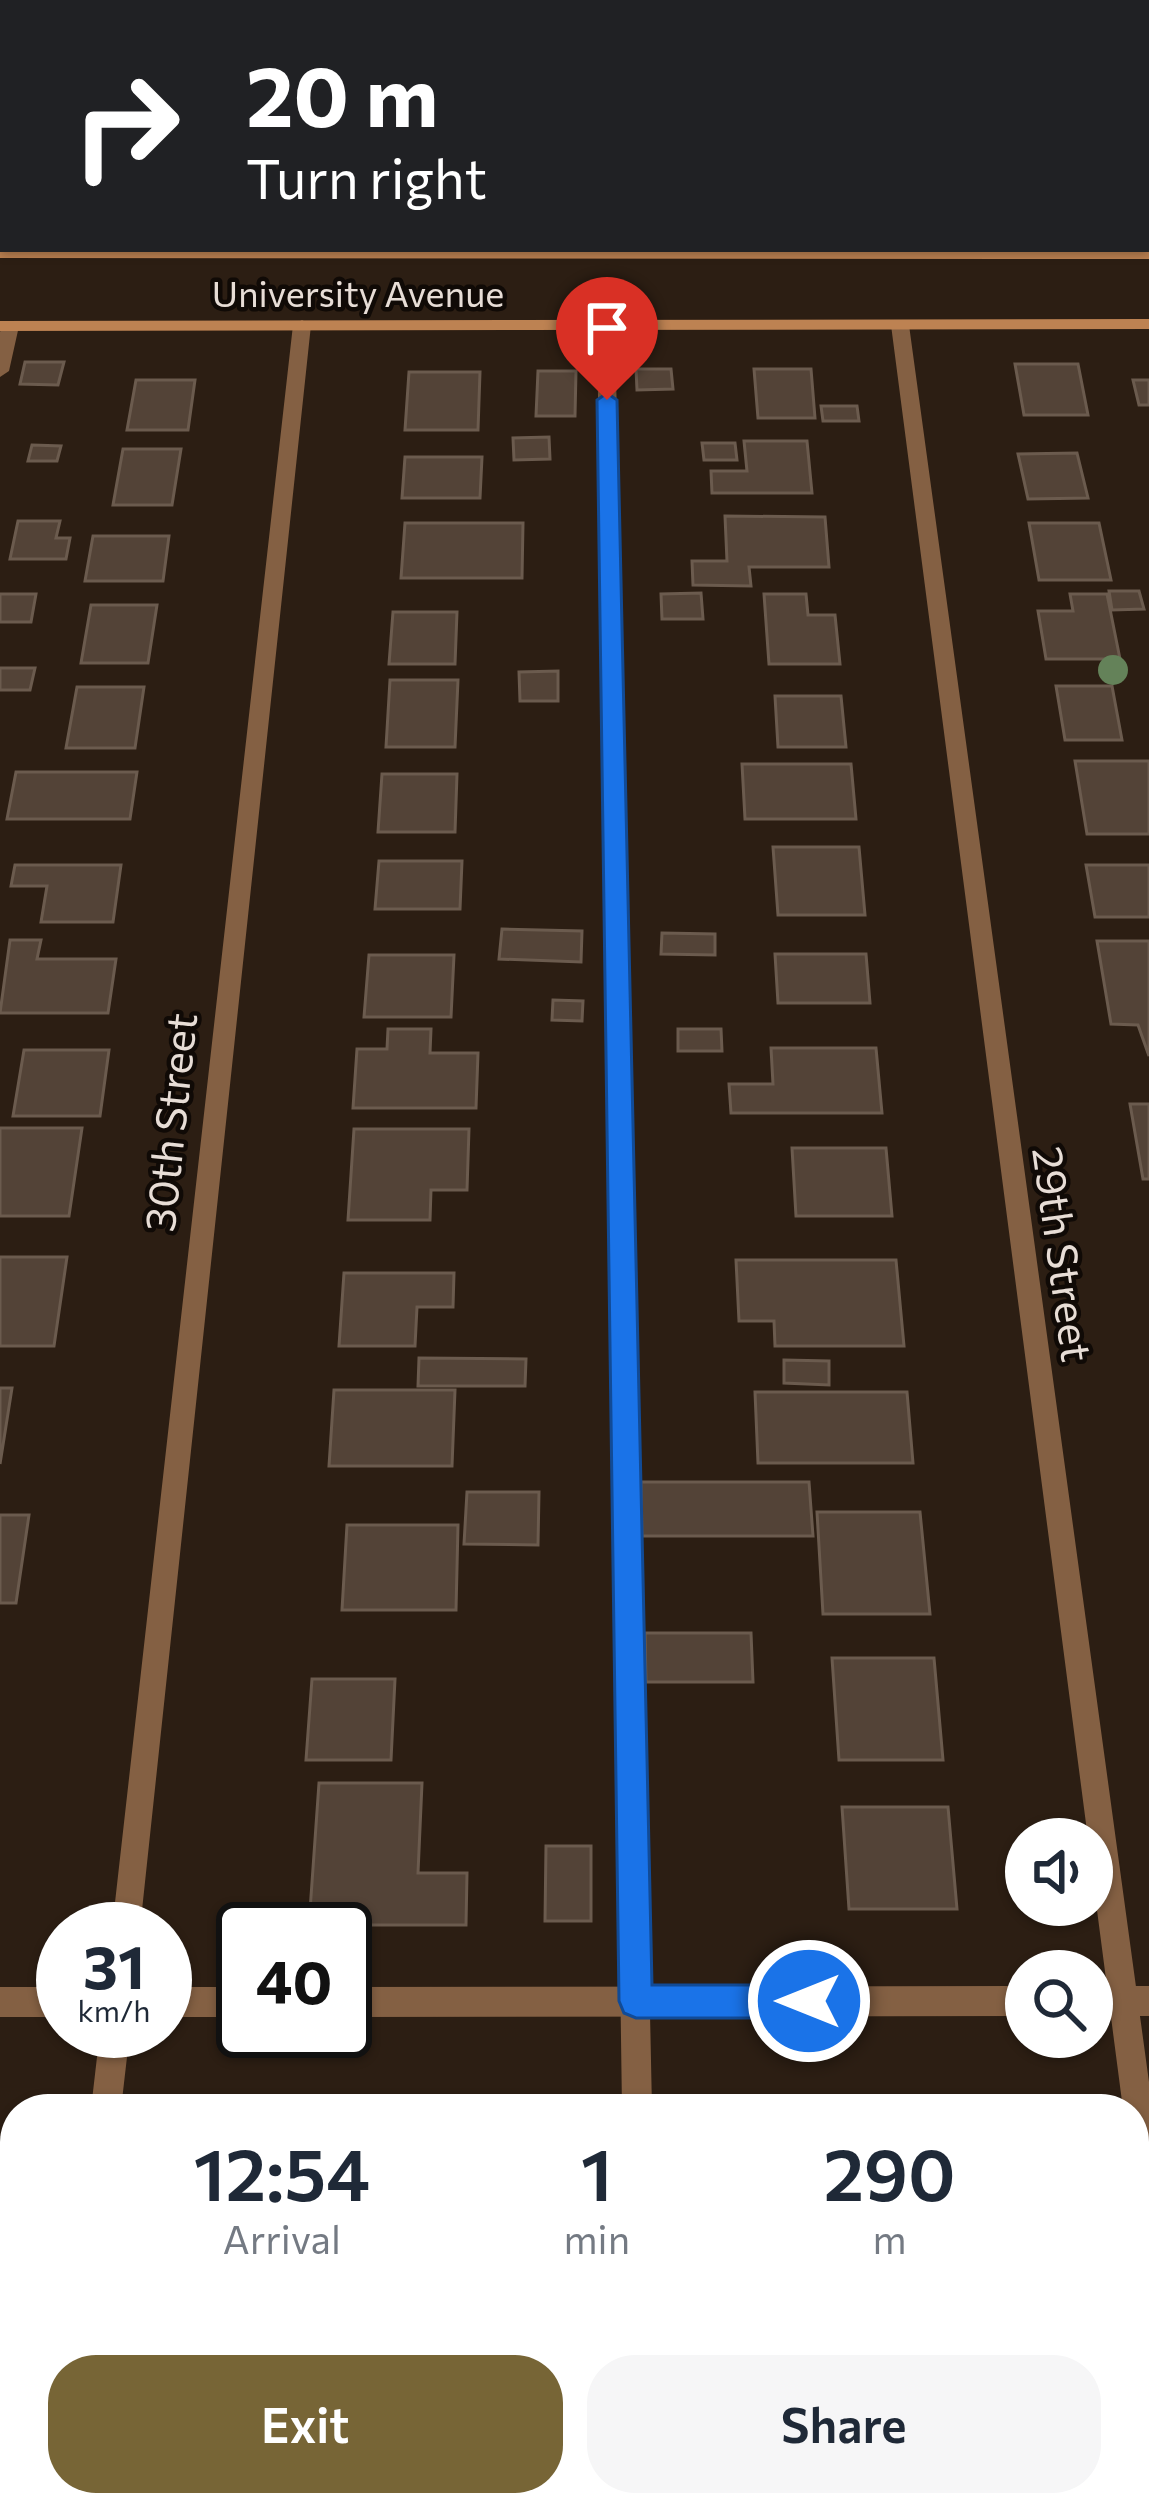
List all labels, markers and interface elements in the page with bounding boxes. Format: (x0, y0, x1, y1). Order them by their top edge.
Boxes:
text: 20 m (246, 42, 438, 144)
icon: right (48, 48, 204, 204)
text: Turn right (246, 144, 487, 210)
street label: University Avenue (212, 270, 504, 314)
pin (556, 277, 658, 400)
icon: arrive (574, 295, 640, 361)
street label: 30th Street (132, 1010, 206, 1234)
street label: 29th Street (1023, 1143, 1105, 1365)
map controls (1005, 1818, 1113, 2058)
button: sound (1005, 1818, 1113, 1926)
speed limit sign: 40 (216, 1902, 372, 2058)
text: 31 (83, 1928, 145, 2001)
position arrow (746, 1938, 872, 2064)
button: search (1005, 1950, 1113, 2058)
text: km/h (78, 1991, 150, 2028)
text: 12:54 (194, 2128, 370, 2216)
text: 1 (581, 2128, 613, 2216)
text: 290 (824, 2128, 955, 2216)
text: Arrival (223, 2214, 341, 2262)
text: min (564, 2214, 630, 2262)
text: m (872, 2214, 907, 2262)
button: Exit (48, 2355, 563, 2493)
button: Share (587, 2355, 1101, 2493)

